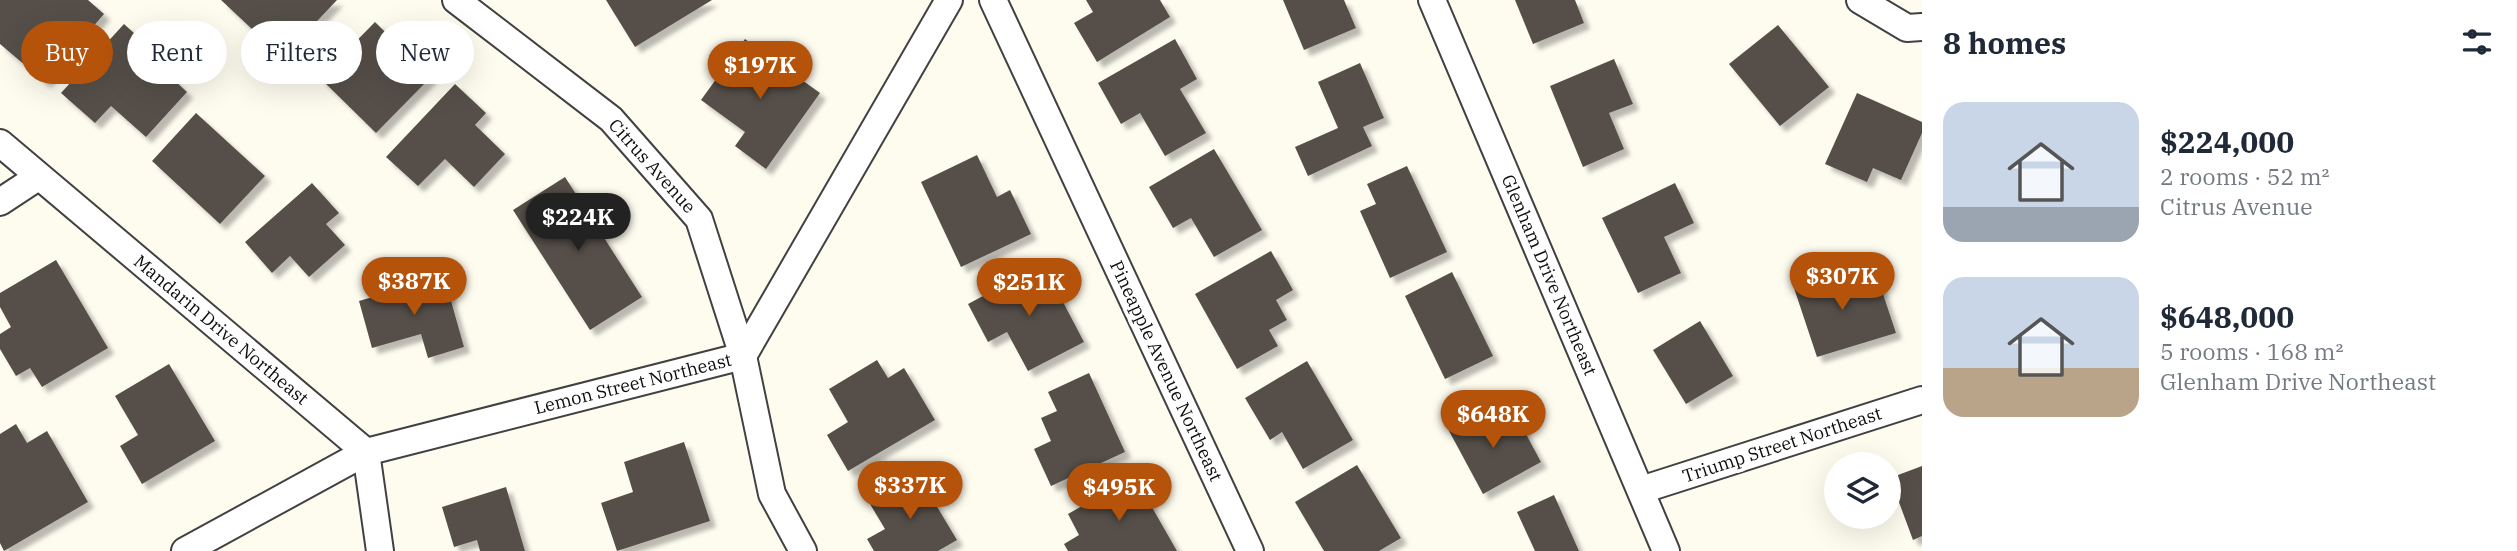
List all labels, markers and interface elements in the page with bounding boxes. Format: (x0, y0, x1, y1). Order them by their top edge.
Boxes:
chip: Buy (21, 21, 113, 84)
chip: Rent (127, 21, 227, 84)
chip: Filters (241, 21, 362, 84)
chip: New (376, 21, 474, 84)
text: 8 homes (1943, 23, 2066, 62)
icon: filters (2458, 23, 2496, 61)
pin: $197K (711, 42, 809, 101)
text: $197K (724, 49, 796, 79)
street label: Citrus Avenue (604, 114, 701, 218)
text: $224,000 (2160, 122, 2294, 161)
icon: home (1999, 130, 2083, 214)
text: 2 rooms · 52 m² (2160, 161, 2330, 191)
street label: Glenham Drive Northeast (1497, 171, 1602, 379)
text: Citrus Avenue (2160, 191, 2313, 221)
pin: $224K (529, 194, 627, 253)
text: $224K (542, 201, 614, 231)
street label: Mandarin Drive Northeast (129, 250, 313, 410)
pin: $307K (1793, 252, 1891, 312)
street label: Pineapple Avenue Northeast (1105, 257, 1228, 485)
pin: $387K (365, 258, 463, 317)
pin: $251K (980, 258, 1078, 318)
text: $307K (1806, 260, 1878, 290)
text: $387K (378, 265, 450, 295)
text: $251K (993, 266, 1065, 296)
text: $648,000 (2160, 297, 2294, 336)
icon: home (1999, 305, 2083, 389)
text: 5 rooms · 168 m² (2160, 336, 2343, 366)
street label: Lemon Street Northeast (532, 348, 734, 419)
text: Glenham Drive Northeast (2160, 366, 2436, 396)
pin: $648K (1444, 391, 1542, 450)
text: $648K (1457, 398, 1529, 428)
street label: Triump Street Northeast (1679, 401, 1884, 488)
map controls (1824, 452, 1901, 529)
button: layers (1824, 452, 1901, 529)
pin: $337K (861, 462, 959, 521)
pin: $495K (1070, 463, 1168, 523)
text: $337K (874, 469, 946, 499)
text: $495K (1083, 471, 1155, 501)

